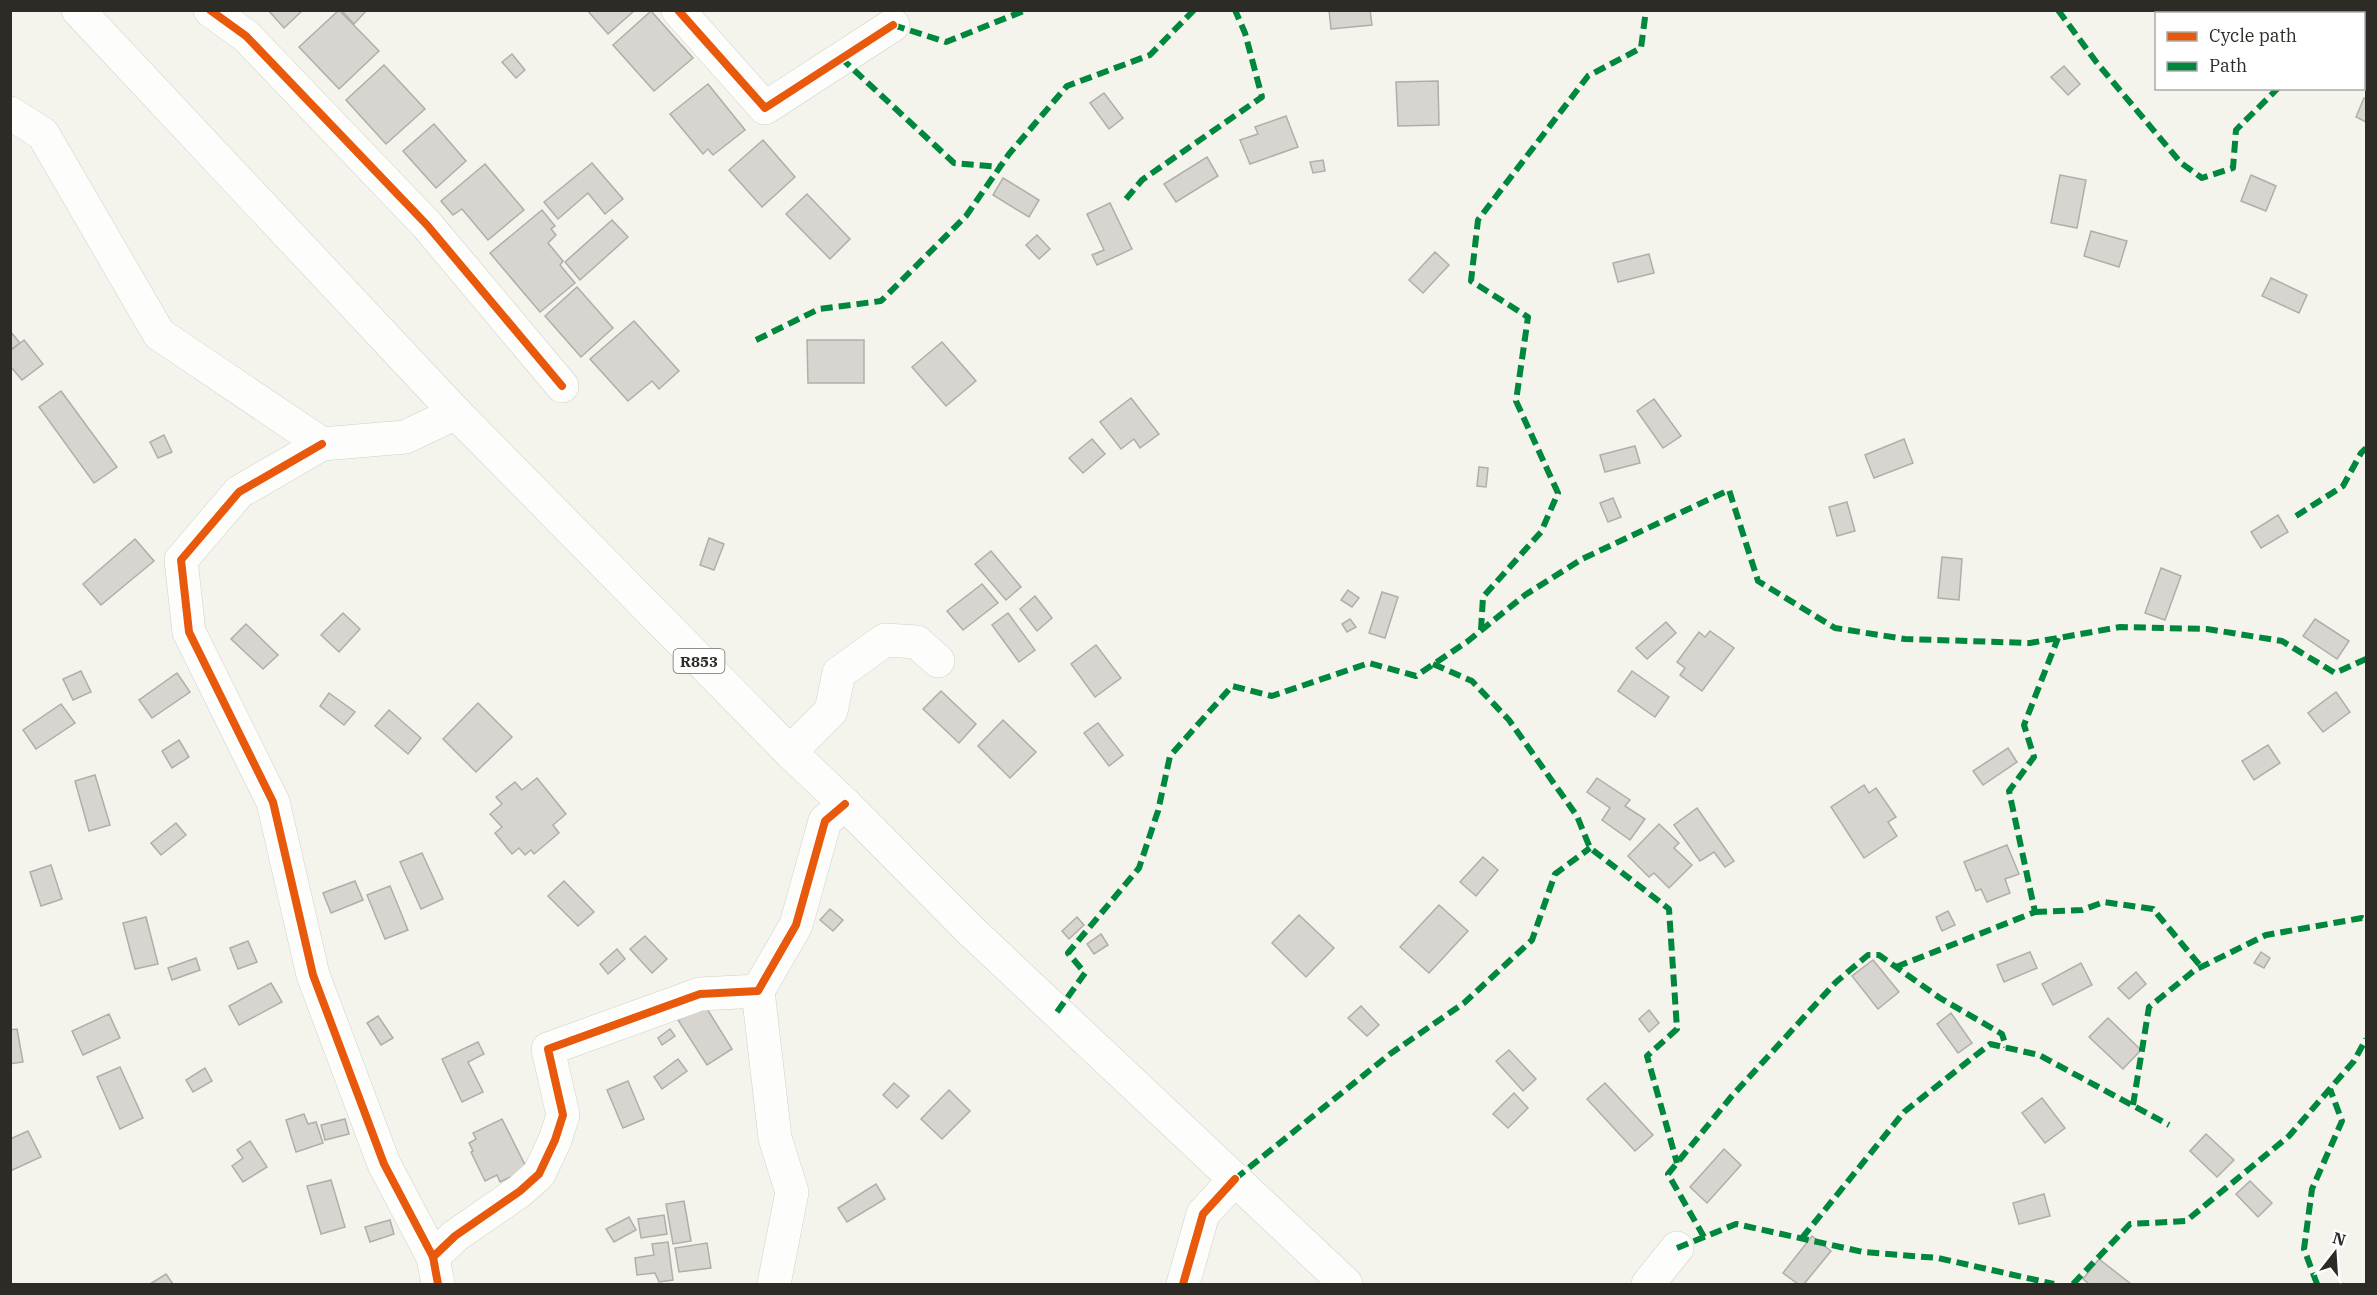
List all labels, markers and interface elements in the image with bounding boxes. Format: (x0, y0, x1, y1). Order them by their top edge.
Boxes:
legend (2155, 12, 2365, 90)
text: Cycle path (2209, 24, 2297, 47)
text: Path (2209, 54, 2247, 77)
road number: R853 (674, 649, 724, 673)
north arrow (2305, 1223, 2365, 1283)
text: N (2330, 1227, 2348, 1250)

